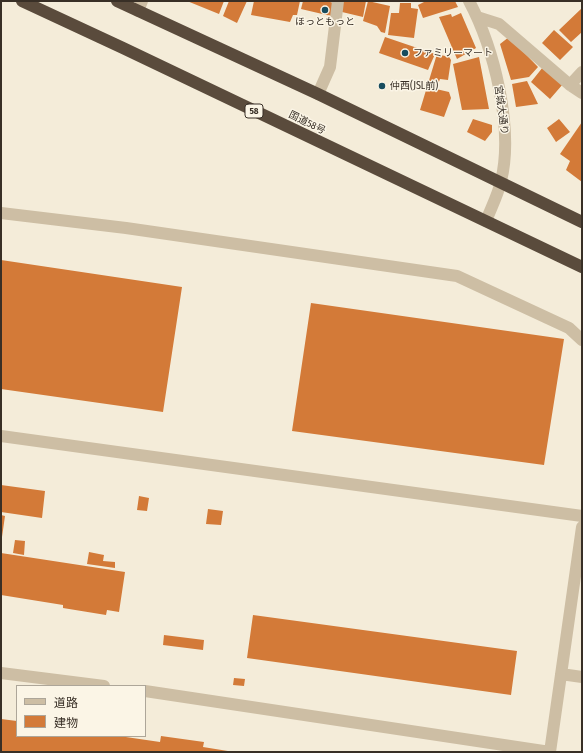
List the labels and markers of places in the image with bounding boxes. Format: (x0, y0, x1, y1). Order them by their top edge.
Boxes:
marker: ほっともっと (320, 5, 330, 15)
place label: ほっともっと (295, 16, 355, 28)
place label: ファミリーマート (413, 47, 493, 59)
marker: ファミリーマート (400, 48, 410, 58)
place label: 仲西(JSL前) (390, 80, 438, 92)
marker: 仲西(JSL前) (377, 81, 387, 91)

